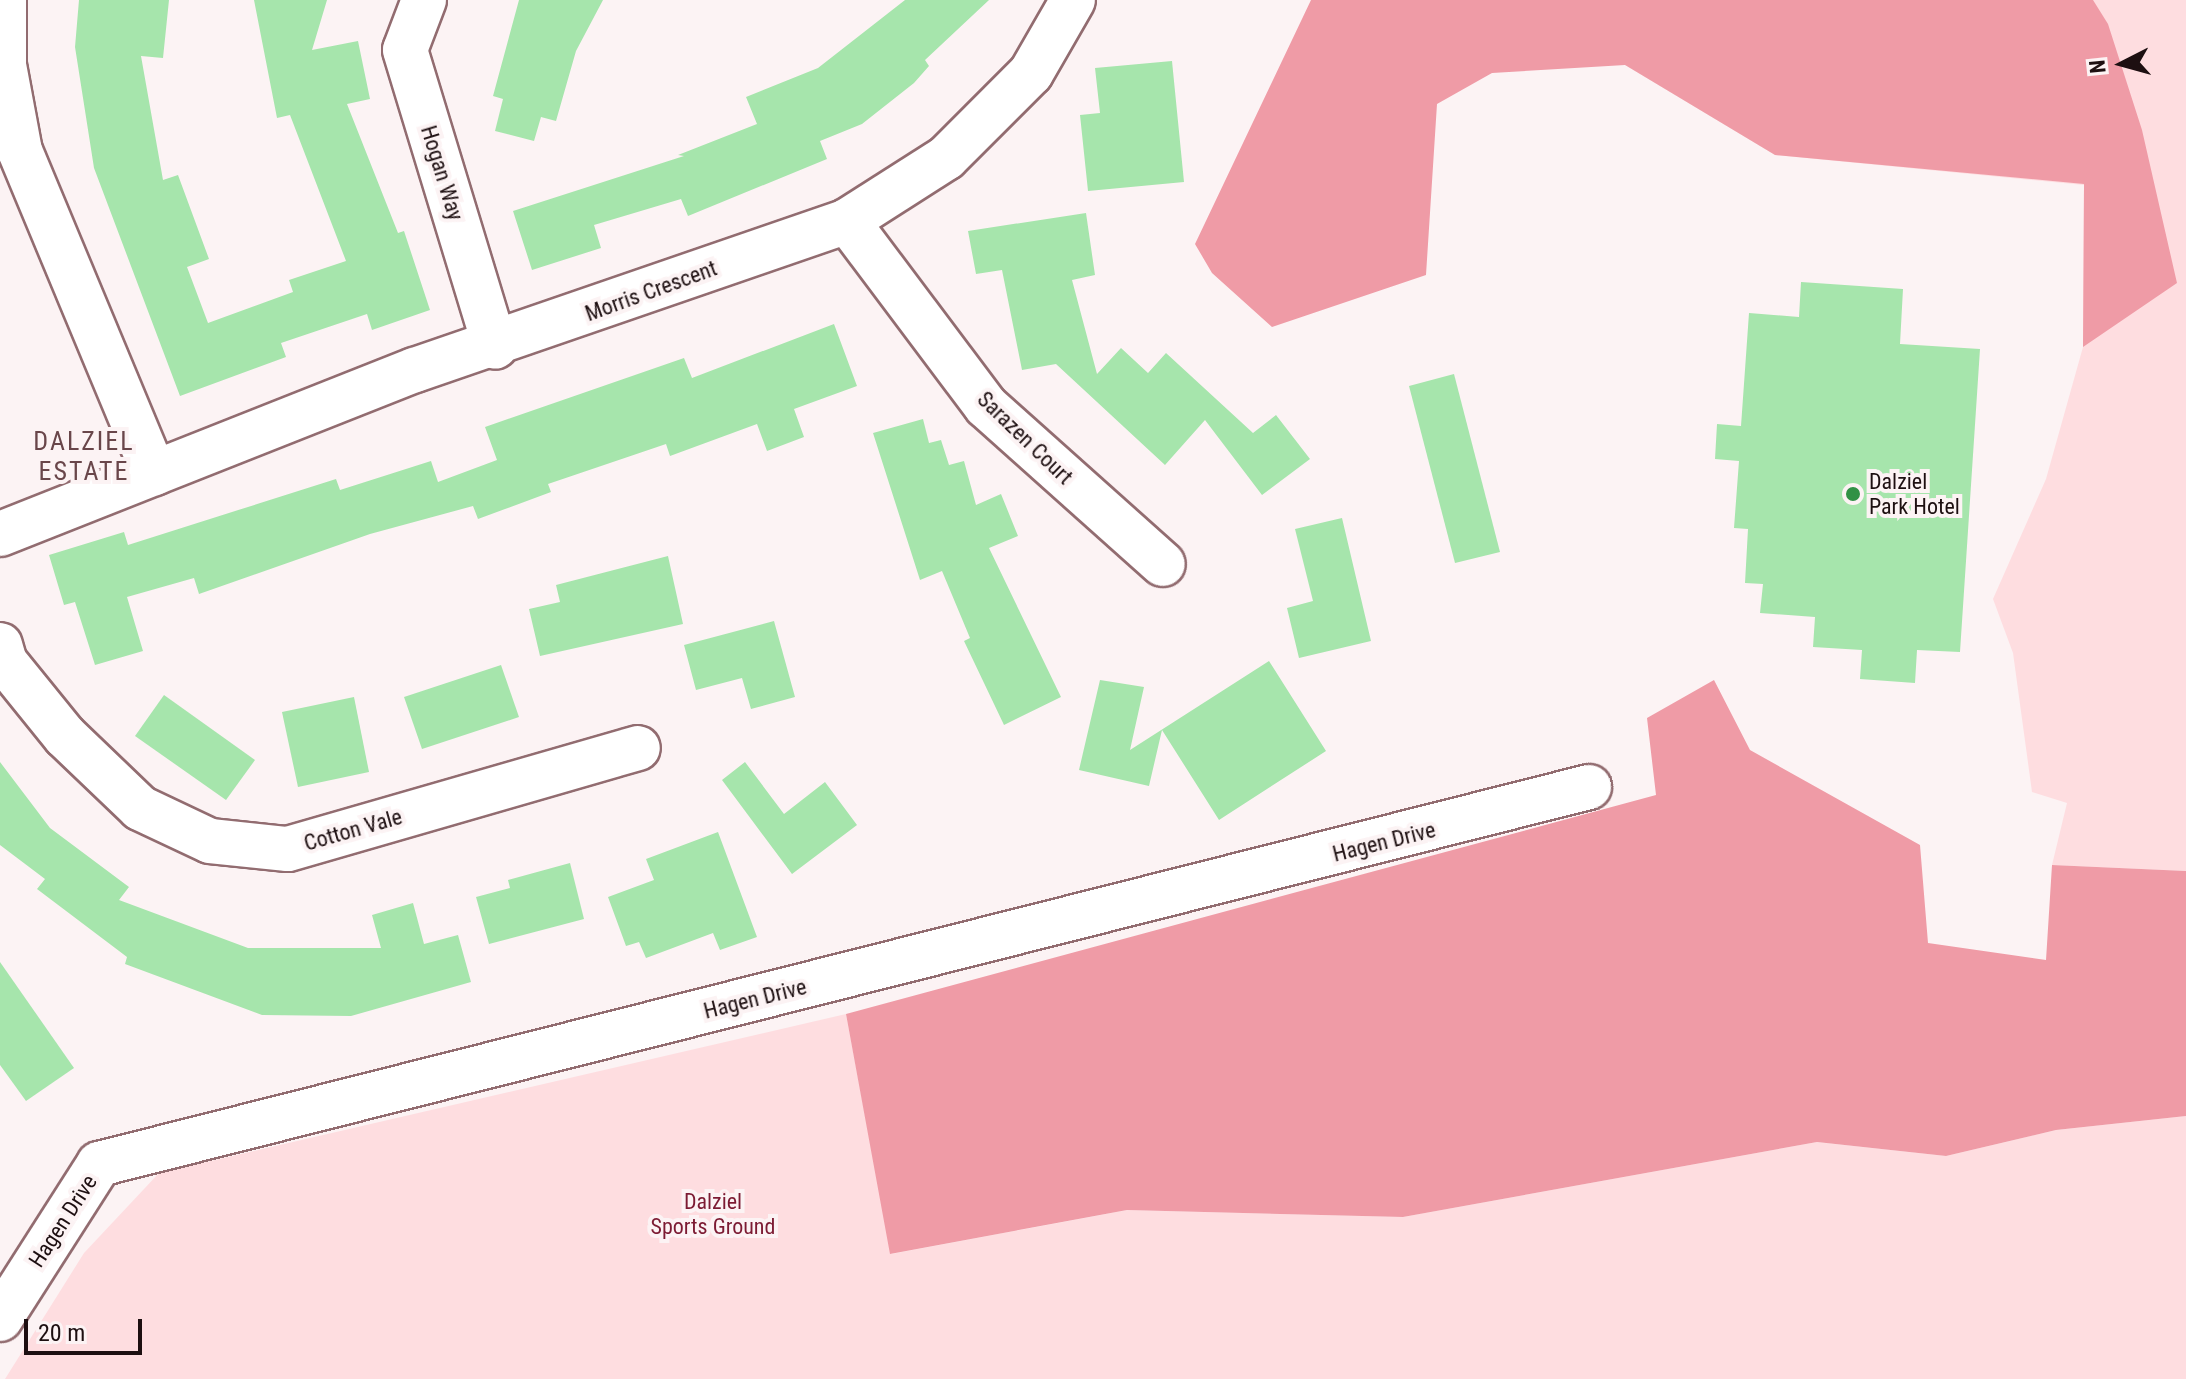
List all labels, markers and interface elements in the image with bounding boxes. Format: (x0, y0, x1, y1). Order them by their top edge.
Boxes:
north arrow (2082, 24, 2162, 104)
text: N (2084, 59, 2111, 75)
street label: Hogan Way (415, 122, 469, 224)
street label: Morris Crescent (582, 255, 720, 327)
street label: Sarazen Court (972, 386, 1078, 490)
district label: DALZIEL ESTATE (33, 426, 135, 488)
place label: Dalziel Park Hotel (1869, 468, 1960, 520)
marker: Dalziel Park Hotel (1844, 485, 1862, 503)
street label: Cotton Vale (301, 803, 405, 857)
street label: Hagen Drive (1330, 816, 1438, 868)
street label: Hagen Drive (701, 973, 809, 1025)
street label: Hagen Drive (23, 1170, 103, 1272)
park label: Dalziel Sports Ground (651, 1188, 775, 1240)
scale bar (28, 1303, 146, 1353)
text: 20 m (38, 1319, 85, 1347)

